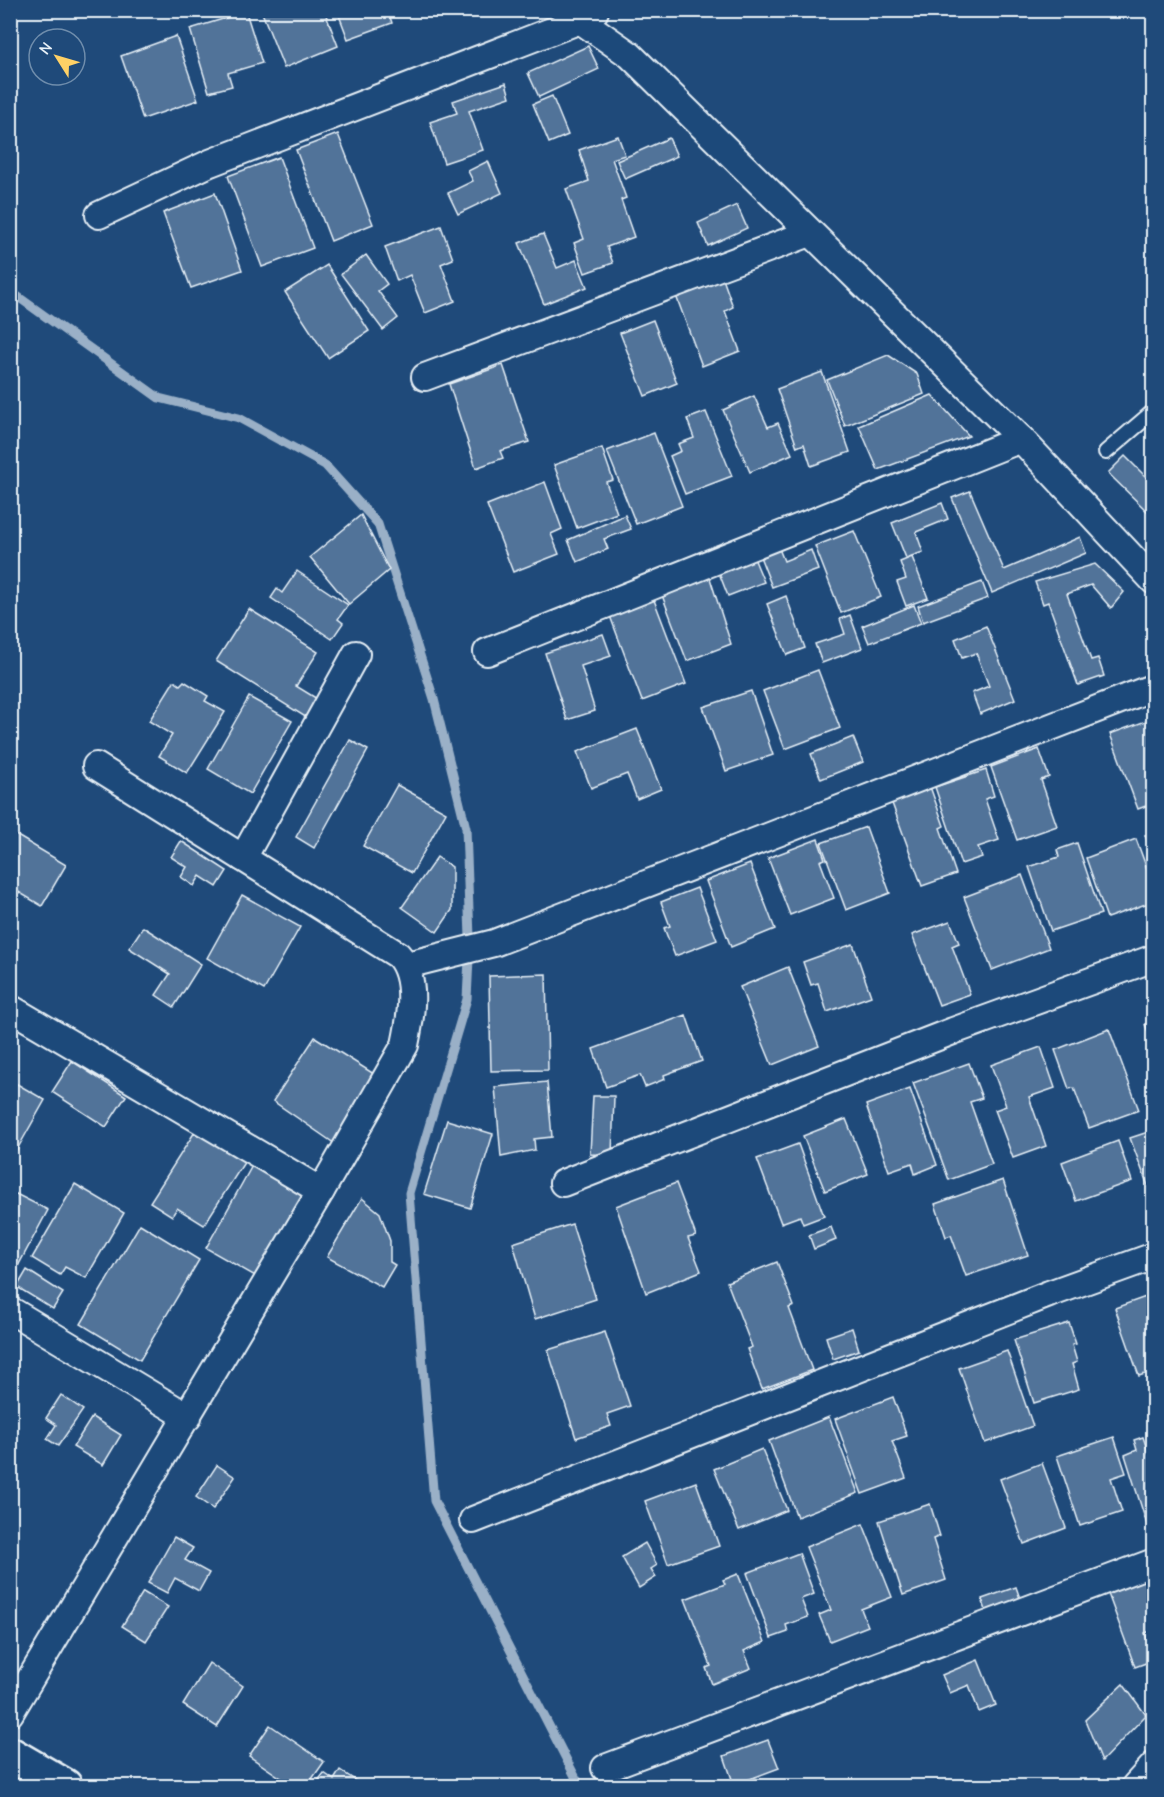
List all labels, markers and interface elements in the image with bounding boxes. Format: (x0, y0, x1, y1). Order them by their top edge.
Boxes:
north arrow (27, 27, 87, 87)
text: N (35, 39, 56, 58)

